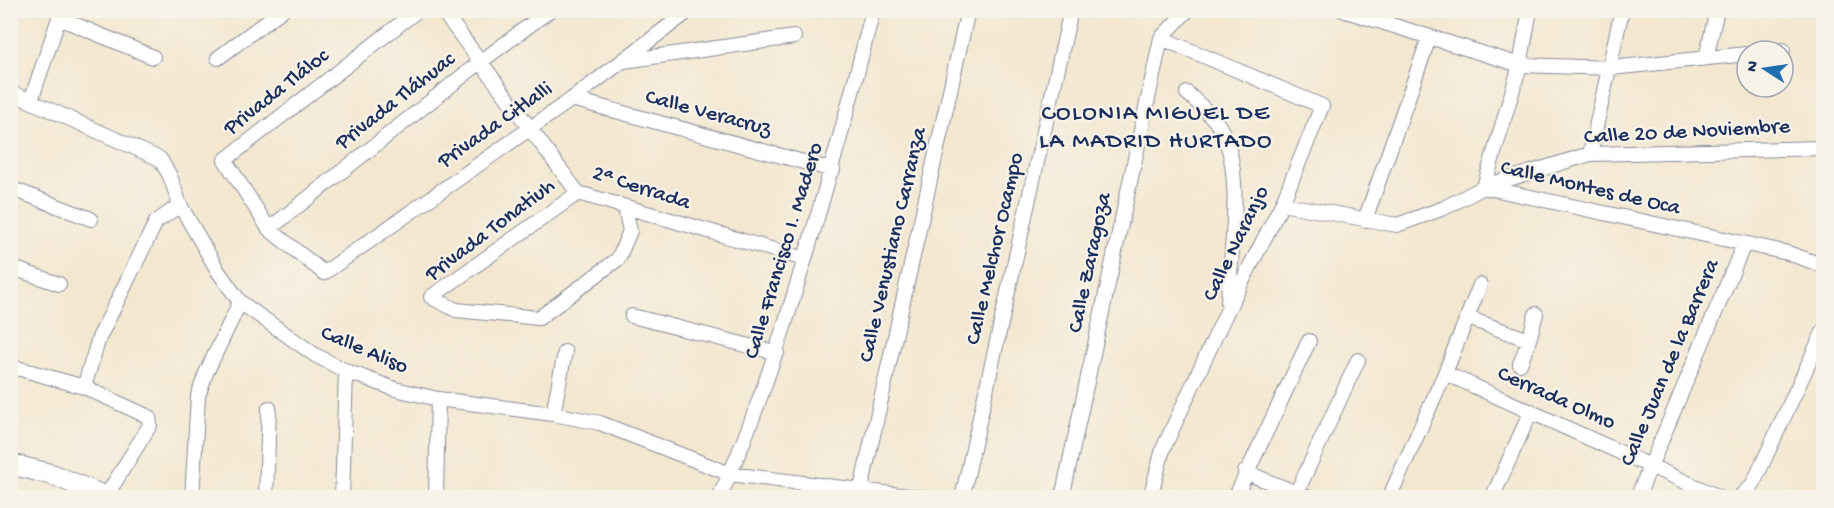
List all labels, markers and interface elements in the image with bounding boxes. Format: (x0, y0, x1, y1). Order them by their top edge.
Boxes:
north arrow (1735, 39, 1795, 99)
street label: Privada Tláloc (218, 43, 336, 143)
street label: Privada Tláhuac (330, 46, 462, 157)
text: N (1743, 59, 1764, 74)
street label: Privada Citlalli (433, 77, 558, 176)
street label: Calle Veracruz (642, 85, 775, 144)
district label: COLONIA MIGUEL DE LA MADRID HURTADO (1039, 100, 1273, 157)
street label: Calle 20 de Noviembre (1583, 115, 1791, 151)
street label: Calle Venustiano Carranza (854, 124, 934, 365)
street label: Calle Francisco I. Madero (740, 140, 830, 362)
street label: Calle Melchor Ocampo (961, 150, 1031, 348)
street label: Calle Montes de Oca (1498, 156, 1683, 222)
street label: 2ª Cerrada (589, 161, 694, 217)
street label: Privada Tonatiuh (420, 174, 561, 289)
street label: Calle Naranjo (1198, 182, 1276, 306)
street label: Calle Zaragoza (1063, 190, 1119, 335)
street label: Calle Juan de la Barrera (1616, 255, 1727, 470)
street label: Calle Aliso (316, 321, 412, 381)
street label: Cerrada Olmo (1493, 361, 1619, 437)

